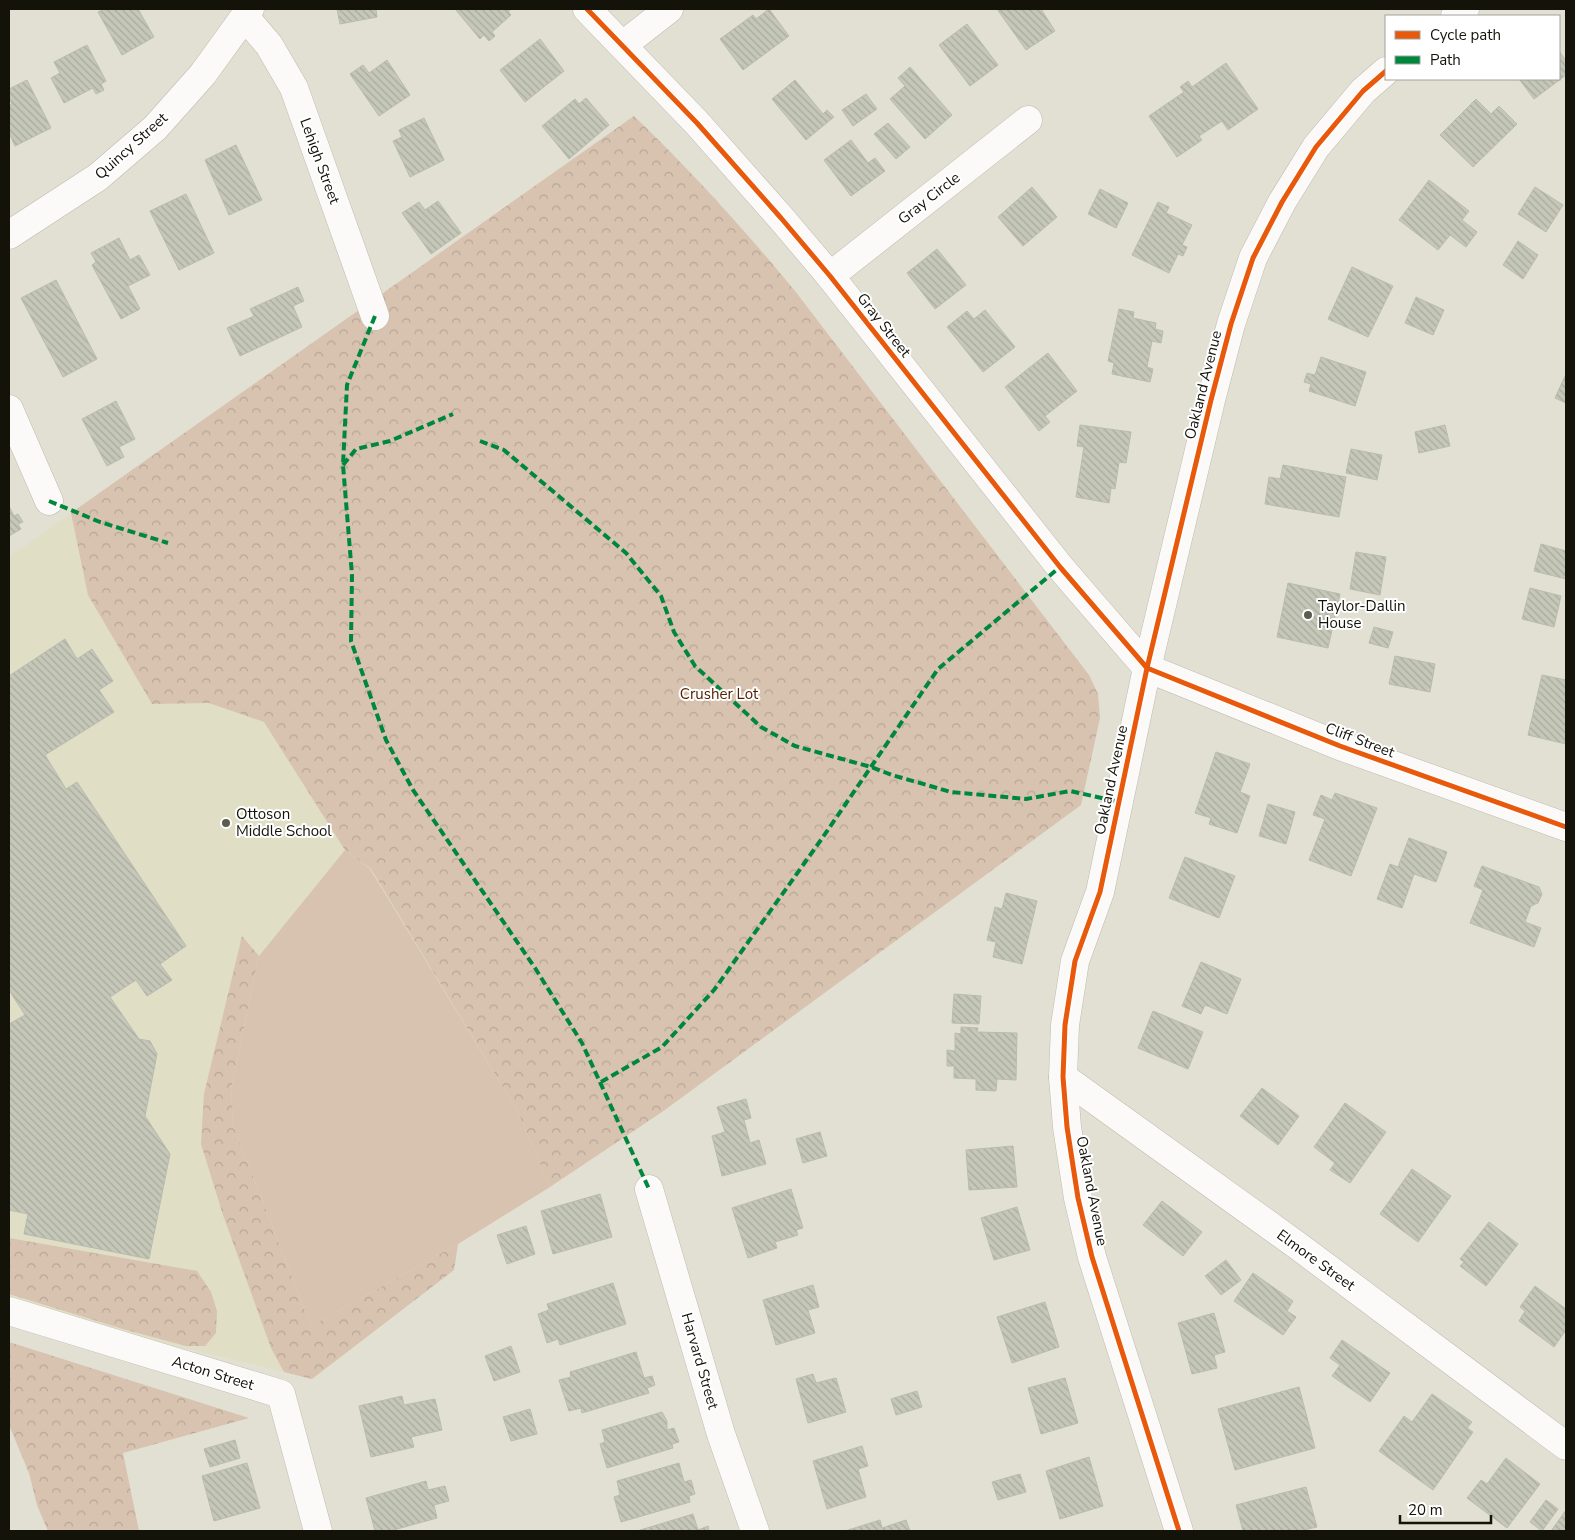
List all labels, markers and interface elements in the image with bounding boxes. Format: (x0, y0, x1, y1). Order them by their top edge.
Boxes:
legend (1385, 15, 1560, 80)
text: Cycle path (1430, 25, 1501, 45)
text: Path (1430, 50, 1461, 70)
street label: Quincy Street (90, 107, 172, 184)
street label: Lehigh Street (295, 115, 345, 207)
street label: Gray Circle (894, 167, 964, 229)
street label: Gray Street (853, 289, 916, 362)
street label: Oakland Avenue (1180, 328, 1226, 442)
place label: Taylor-Dallin House (1318, 596, 1406, 633)
marker: Taylor-Dallin House (1302, 609, 1314, 621)
park label: Crusher Lot (680, 684, 759, 704)
street label: Cliff Street (1323, 718, 1398, 763)
street label: Oakland Avenue (1090, 723, 1132, 837)
place label: Ottoson Middle School (236, 804, 332, 841)
marker: Ottoson Middle School (220, 817, 232, 829)
street label: Oakland Avenue (1072, 1134, 1112, 1248)
street label: Elmore Street (1273, 1225, 1360, 1296)
street label: Harvard Street (677, 1310, 724, 1412)
street label: Acton Street (170, 1351, 257, 1395)
scale bar (1400, 1492, 1491, 1524)
text: 20 m (1408, 1500, 1443, 1520)

